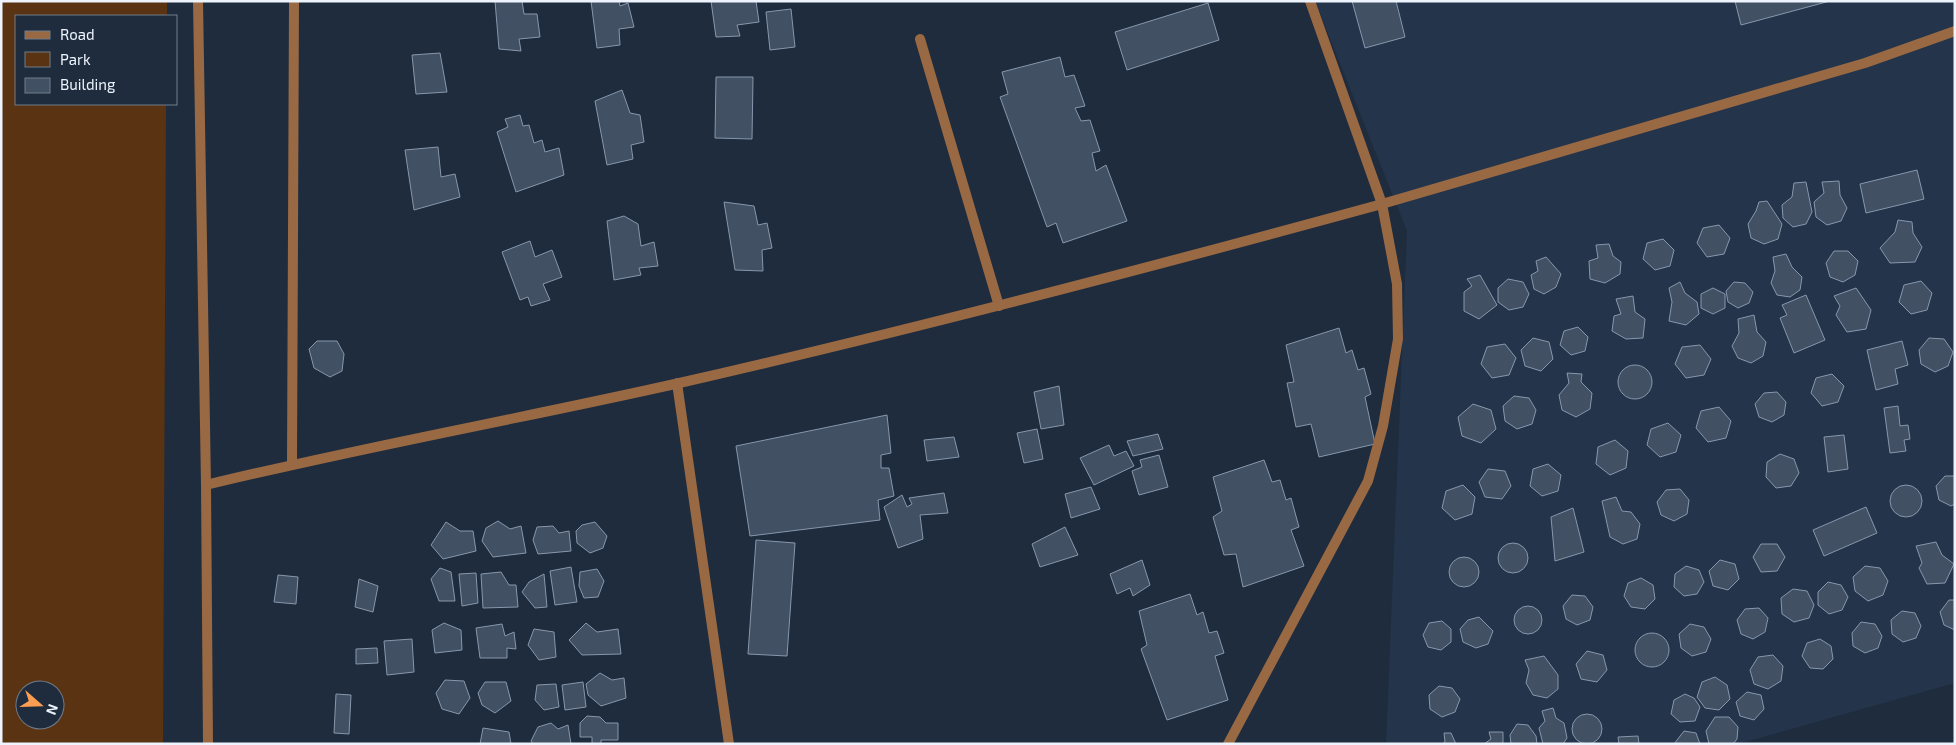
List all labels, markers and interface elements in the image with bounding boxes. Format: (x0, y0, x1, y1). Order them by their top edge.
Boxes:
legend (15, 15, 178, 105)
text: Road (60, 25, 95, 43)
text: Park (60, 50, 91, 68)
text: Building (60, 75, 116, 93)
north arrow (15, 680, 65, 730)
text: N (43, 702, 62, 717)

